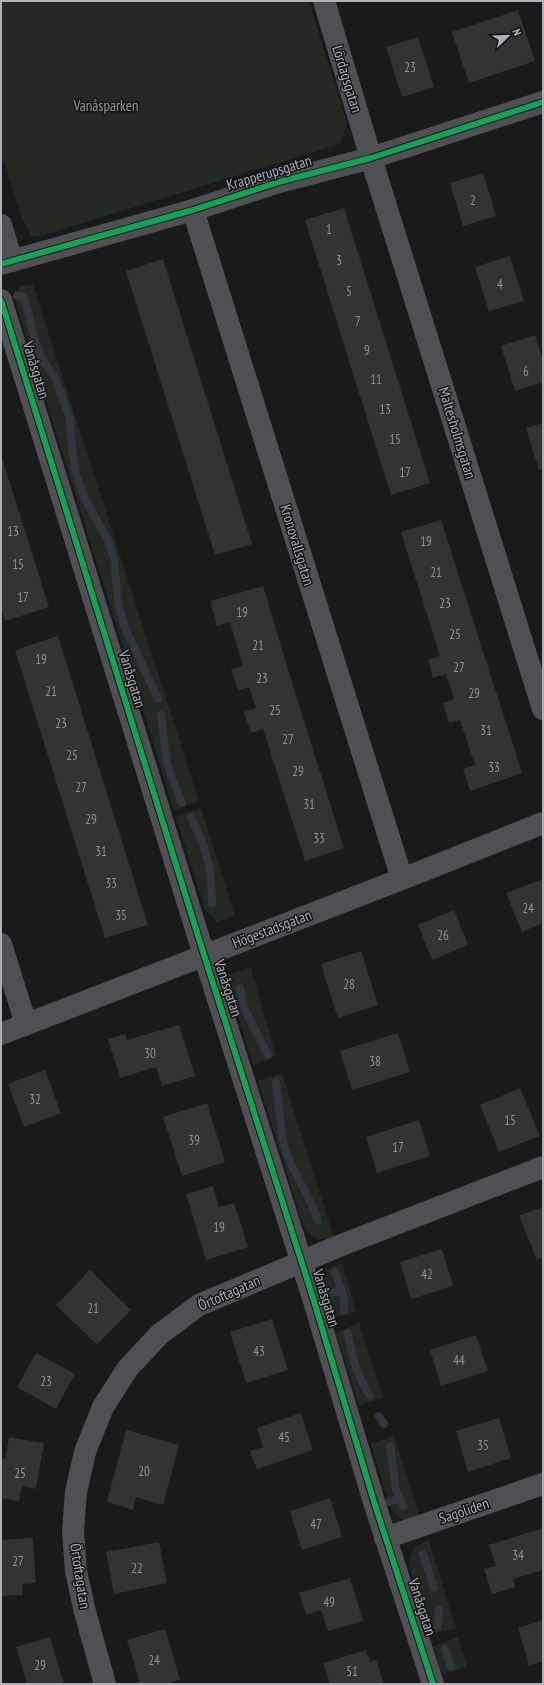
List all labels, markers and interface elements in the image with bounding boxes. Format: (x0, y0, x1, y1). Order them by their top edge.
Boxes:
north arrow (488, 16, 528, 56)
text: N (510, 27, 525, 38)
street label: Lördagsgatan (328, 43, 367, 115)
house number: 23 (404, 59, 416, 76)
park label: Vanåsparken (72, 96, 139, 115)
street label: Krapperupsgatan (224, 151, 314, 194)
house number: 2 (470, 192, 476, 209)
house number: 1 (326, 221, 332, 238)
house number: 3 (336, 252, 342, 269)
house number: 4 (497, 276, 503, 293)
house number: 5 (346, 283, 352, 300)
house number: 7 (355, 313, 361, 330)
street label: Vanåsgatan (18, 338, 54, 401)
house number: 9 (364, 342, 370, 359)
house number: 6 (523, 363, 529, 380)
house number: 11 (370, 371, 382, 388)
street label: Maltesholmsgatan (435, 385, 480, 481)
house number: 13 (379, 401, 391, 418)
house number: 15 (389, 431, 401, 448)
house number: 17 (399, 464, 411, 481)
street label: Kronovallsgatan (276, 502, 319, 588)
house number: 13 (7, 523, 19, 540)
house number: 19 (420, 533, 432, 550)
house number: 15 (12, 556, 24, 573)
house number: 21 (430, 564, 442, 581)
house number: 17 (17, 589, 29, 606)
house number: 23 (439, 595, 451, 612)
house number: 19 (236, 604, 248, 621)
house number: 25 (449, 626, 461, 643)
house number: 21 (252, 637, 264, 654)
street label: Vanåsgatan (114, 647, 150, 710)
house number: 19 (35, 651, 47, 668)
house number: 27 (453, 659, 465, 676)
house number: 23 (256, 670, 268, 687)
house number: 21 (45, 683, 57, 700)
house number: 29 (468, 685, 480, 702)
house number: 25 (269, 702, 281, 719)
house number: 23 (55, 715, 67, 732)
house number: 31 (480, 722, 492, 739)
house number: 27 (282, 731, 294, 748)
house number: 25 (66, 747, 78, 764)
house number: 33 (488, 759, 500, 776)
house number: 29 (292, 763, 304, 780)
house number: 27 (75, 779, 87, 796)
house number: 31 (303, 796, 315, 813)
house number: 29 (85, 811, 97, 828)
house number: 33 (313, 830, 325, 847)
house number: 31 (95, 843, 107, 860)
house number: 33 (105, 875, 117, 892)
house number: 24 (522, 900, 534, 917)
street label: Högestadsgatan (230, 905, 314, 952)
house number: 35 (115, 907, 127, 924)
house number: 26 (437, 927, 449, 944)
street label: Vanåsgatan (210, 956, 247, 1019)
house number: 28 (343, 976, 355, 993)
house number: 30 (144, 1045, 156, 1062)
house number: 38 (369, 1053, 381, 1070)
house number: 32 (29, 1091, 41, 1108)
house number: 15 (504, 1112, 516, 1129)
house number: 39 (188, 1132, 200, 1149)
house number: 17 (392, 1139, 404, 1156)
house number: 19 (213, 1219, 225, 1236)
street label: Vanåsgatan (308, 1266, 344, 1329)
house number: 42 (421, 1266, 433, 1283)
street label: Örtoftagatan (195, 1270, 263, 1315)
house number: 21 (87, 1300, 99, 1317)
house number: 43 (253, 1343, 265, 1360)
house number: 44 (453, 1352, 465, 1369)
house number: 23 (40, 1373, 52, 1390)
house number: 45 (278, 1429, 290, 1446)
house number: 35 (477, 1437, 489, 1454)
house number: 20 (138, 1463, 150, 1480)
house number: 25 (14, 1465, 26, 1482)
street label: Sagoliden (436, 1493, 491, 1528)
house number: 47 (310, 1516, 322, 1533)
street label: Örtoftagatan (66, 1542, 95, 1610)
house number: 34 (512, 1547, 524, 1564)
house number: 27 (12, 1553, 24, 1570)
house number: 22 (131, 1560, 143, 1577)
street label: Vanåsgatan (404, 1575, 441, 1638)
house number: 49 (323, 1594, 335, 1611)
house number: 24 (148, 1652, 160, 1669)
house number: 29 (34, 1657, 46, 1674)
house number: 51 (346, 1663, 358, 1680)

